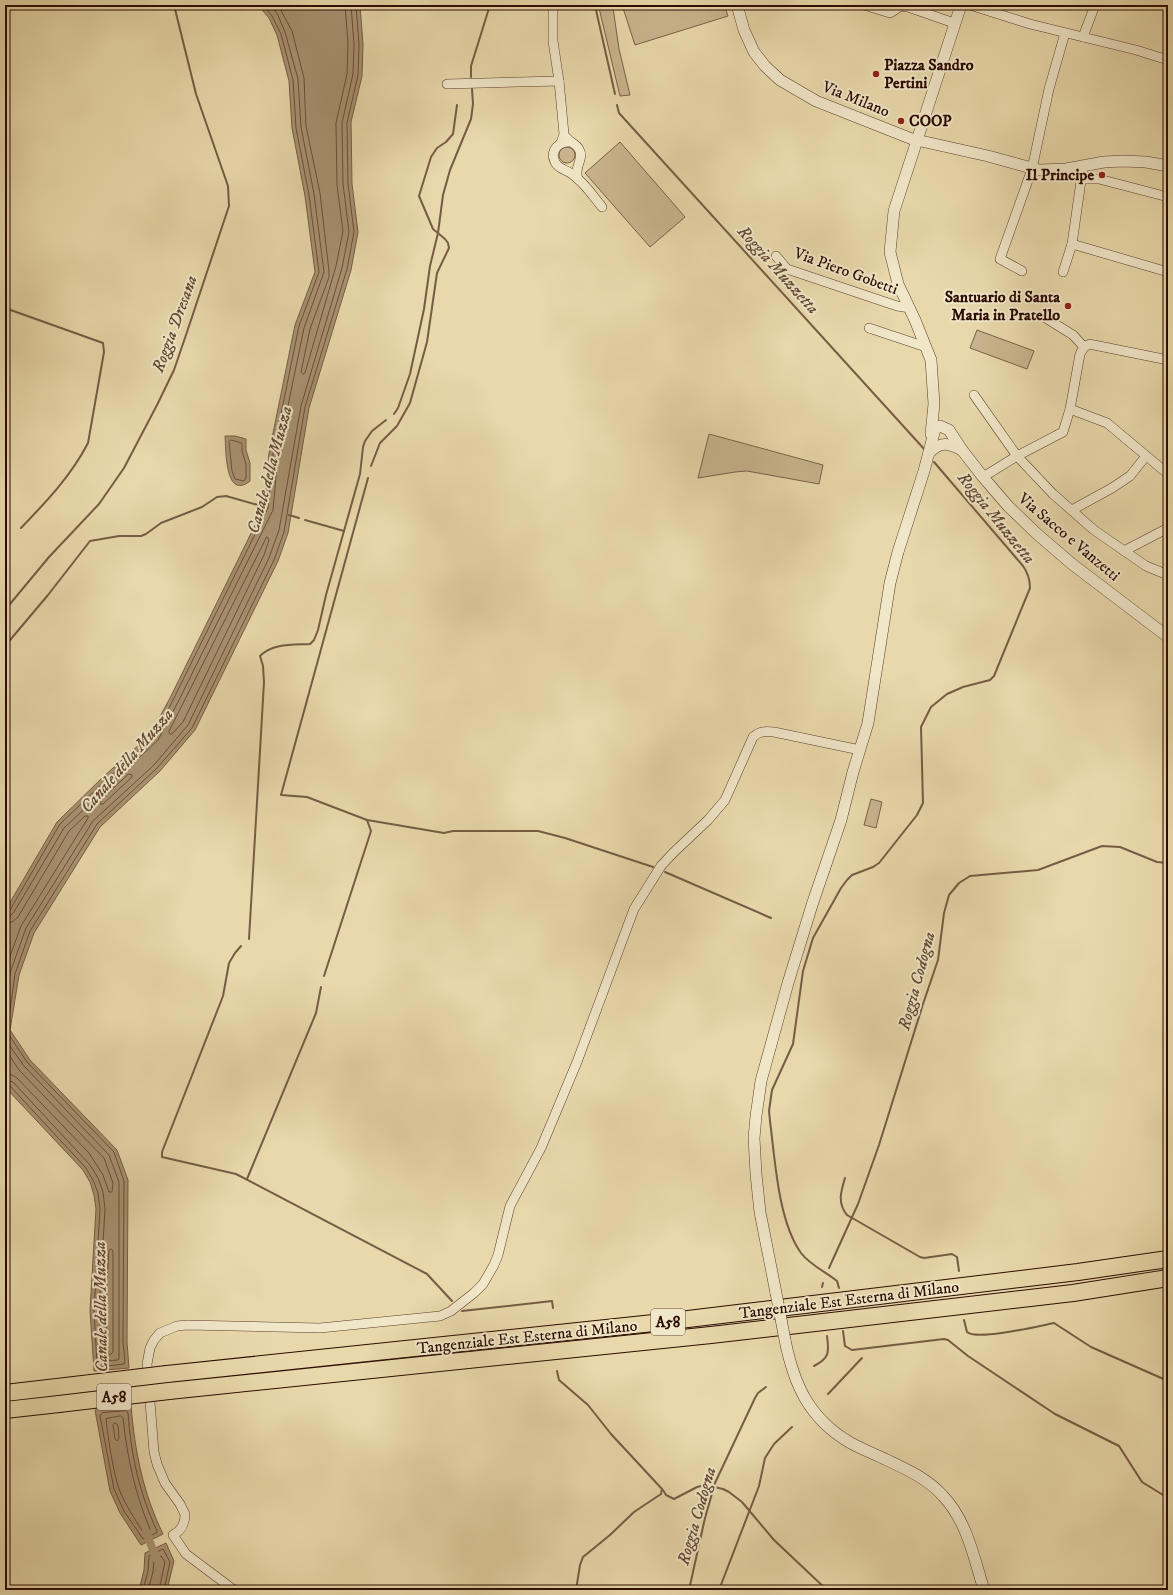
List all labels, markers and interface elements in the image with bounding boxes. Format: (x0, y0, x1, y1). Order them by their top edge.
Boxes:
place label: Piazza Sandro Pertini (884, 55, 974, 93)
marker: Piazza Sandro Pertini (871, 69, 881, 79)
street label: Via Milano (819, 76, 893, 122)
place label: COOP (909, 111, 952, 131)
marker: COOP (896, 116, 906, 126)
place label: Il Principe (1026, 165, 1094, 185)
marker: Il Principe (1097, 170, 1107, 180)
water label: Roggia Muzzetta (732, 220, 824, 319)
street label: Via Piero Gobetti (790, 243, 901, 299)
water label: Roggia Dresana (147, 272, 203, 377)
place label: Santuario di Santa Maria in Pratello (945, 287, 1061, 325)
marker: Santuario di Santa Maria in Pratello (1063, 301, 1073, 311)
water label: Canale della Muzza (242, 404, 298, 536)
water label: Roggia Muzzetta (952, 467, 1040, 568)
street label: Via Sacco e Vanzetti (1013, 488, 1124, 585)
water label: Canale della Muzza (76, 704, 178, 818)
water label: Roggia Codogna (893, 929, 941, 1034)
water label: Canale della Muzza (89, 1241, 113, 1373)
street label: Tangenziale Est Esterna di Milano (738, 1277, 960, 1323)
road number: A58 (651, 1309, 685, 1335)
street label: Tangenziale Est Esterna di Milano (416, 1315, 638, 1359)
road number: A58 (97, 1384, 131, 1410)
water label: Roggia Codogna (672, 1464, 721, 1568)

